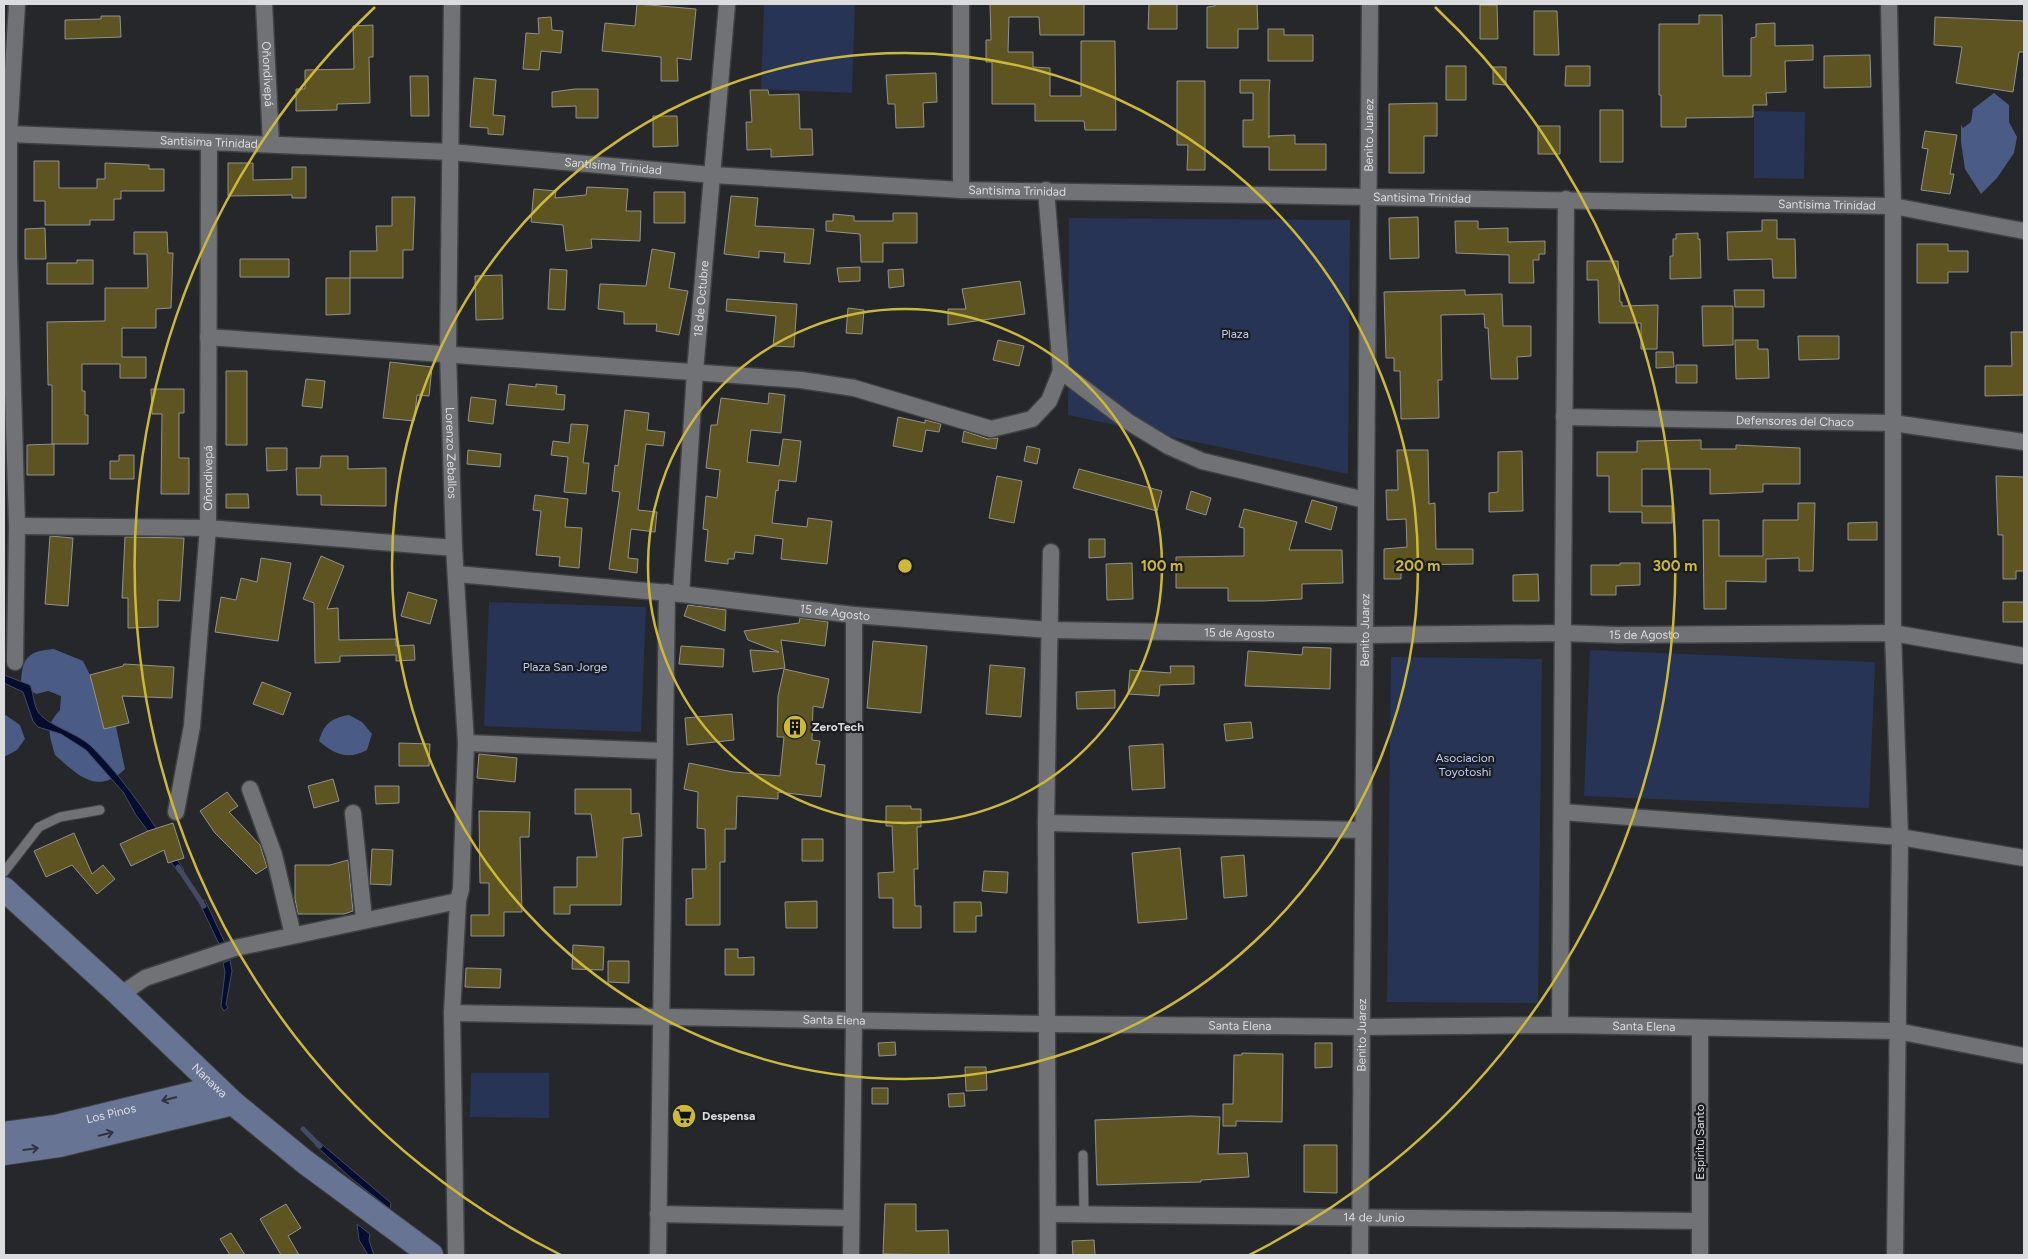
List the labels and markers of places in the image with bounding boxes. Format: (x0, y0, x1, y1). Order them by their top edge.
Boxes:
centre of rings (896, 557, 914, 575)
building icon: ZeroTech (782, 714, 808, 740)
place label: ZeroTech (812, 720, 864, 734)
supermarket icon: Despensa (671, 1103, 697, 1129)
place label: Despensa (702, 1109, 755, 1123)

